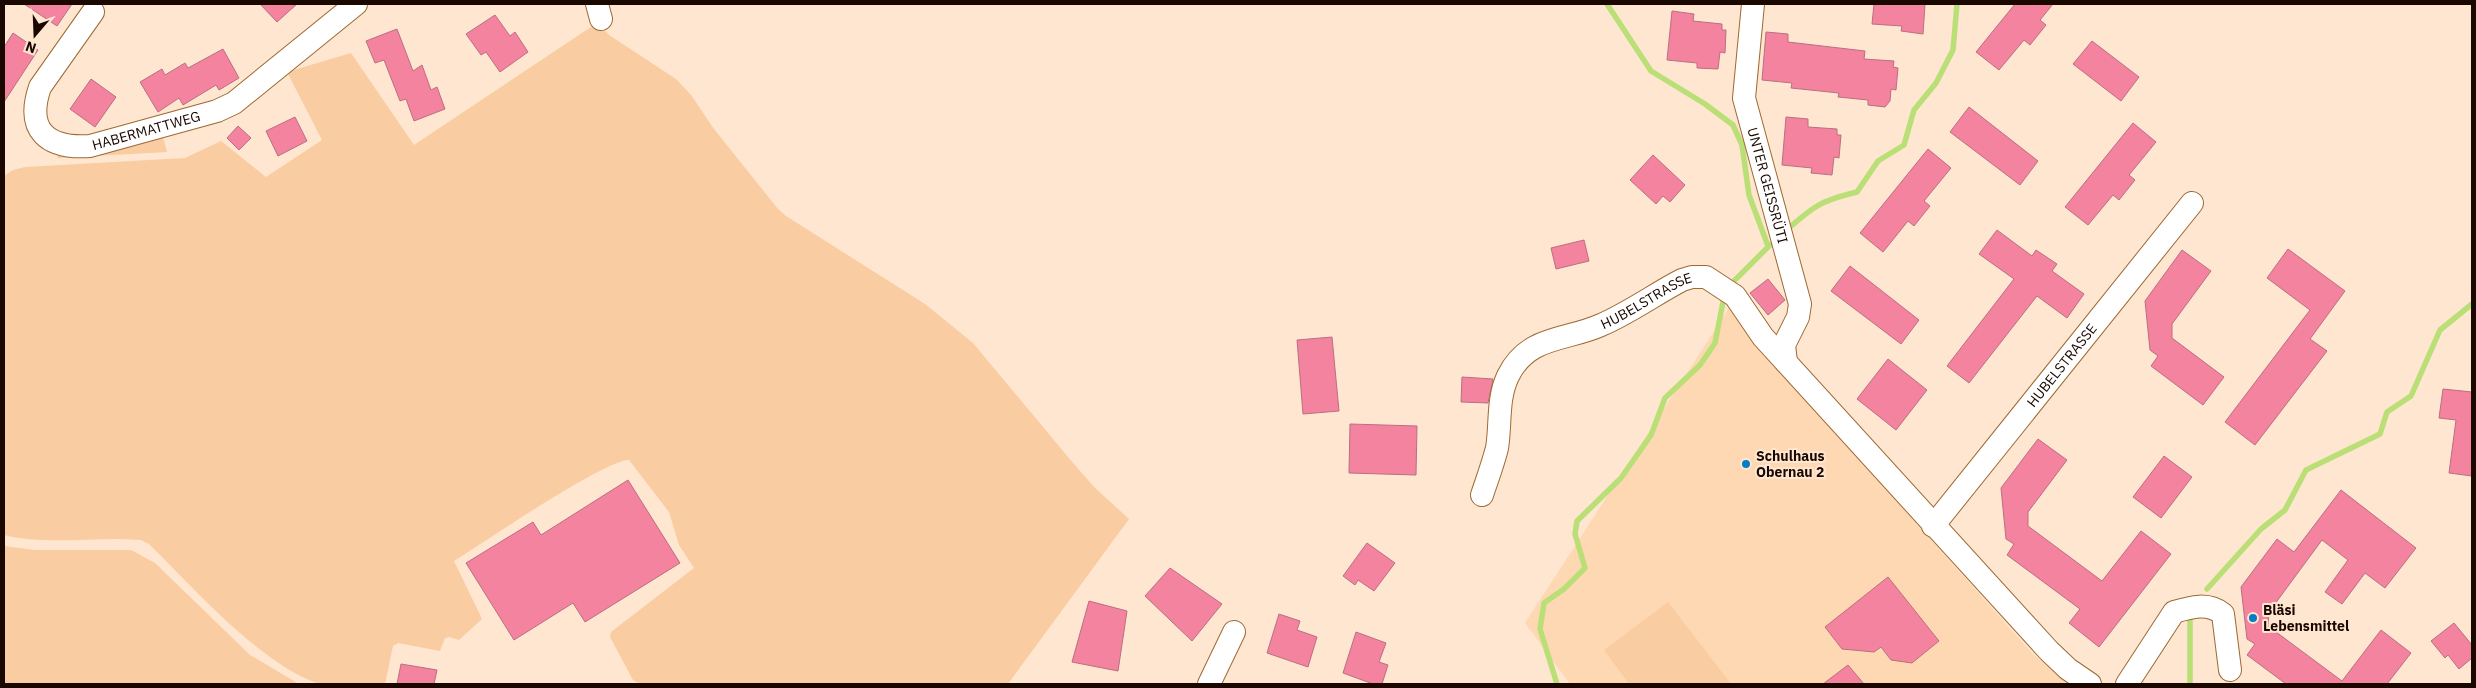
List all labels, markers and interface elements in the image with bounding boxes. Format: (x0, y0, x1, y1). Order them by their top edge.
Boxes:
north arrow (10, 10, 60, 60)
text: N (23, 37, 38, 57)
street label: HABERMATTWEG (90, 107, 202, 154)
street label: UNTER GEISSRÜTI (1743, 125, 1792, 245)
street label: HUBELSTRASSE (1598, 269, 1694, 333)
street label: HUBELSTRASSE (2023, 320, 2101, 411)
place label: Schulhaus Obernau 2 (1756, 447, 1825, 481)
marker: Schulhaus Obernau 2 (1740, 458, 1752, 470)
place label: Bläsi Lebensmittel (2263, 601, 2349, 635)
marker: Bläsi Lebensmittel (2247, 612, 2259, 624)

